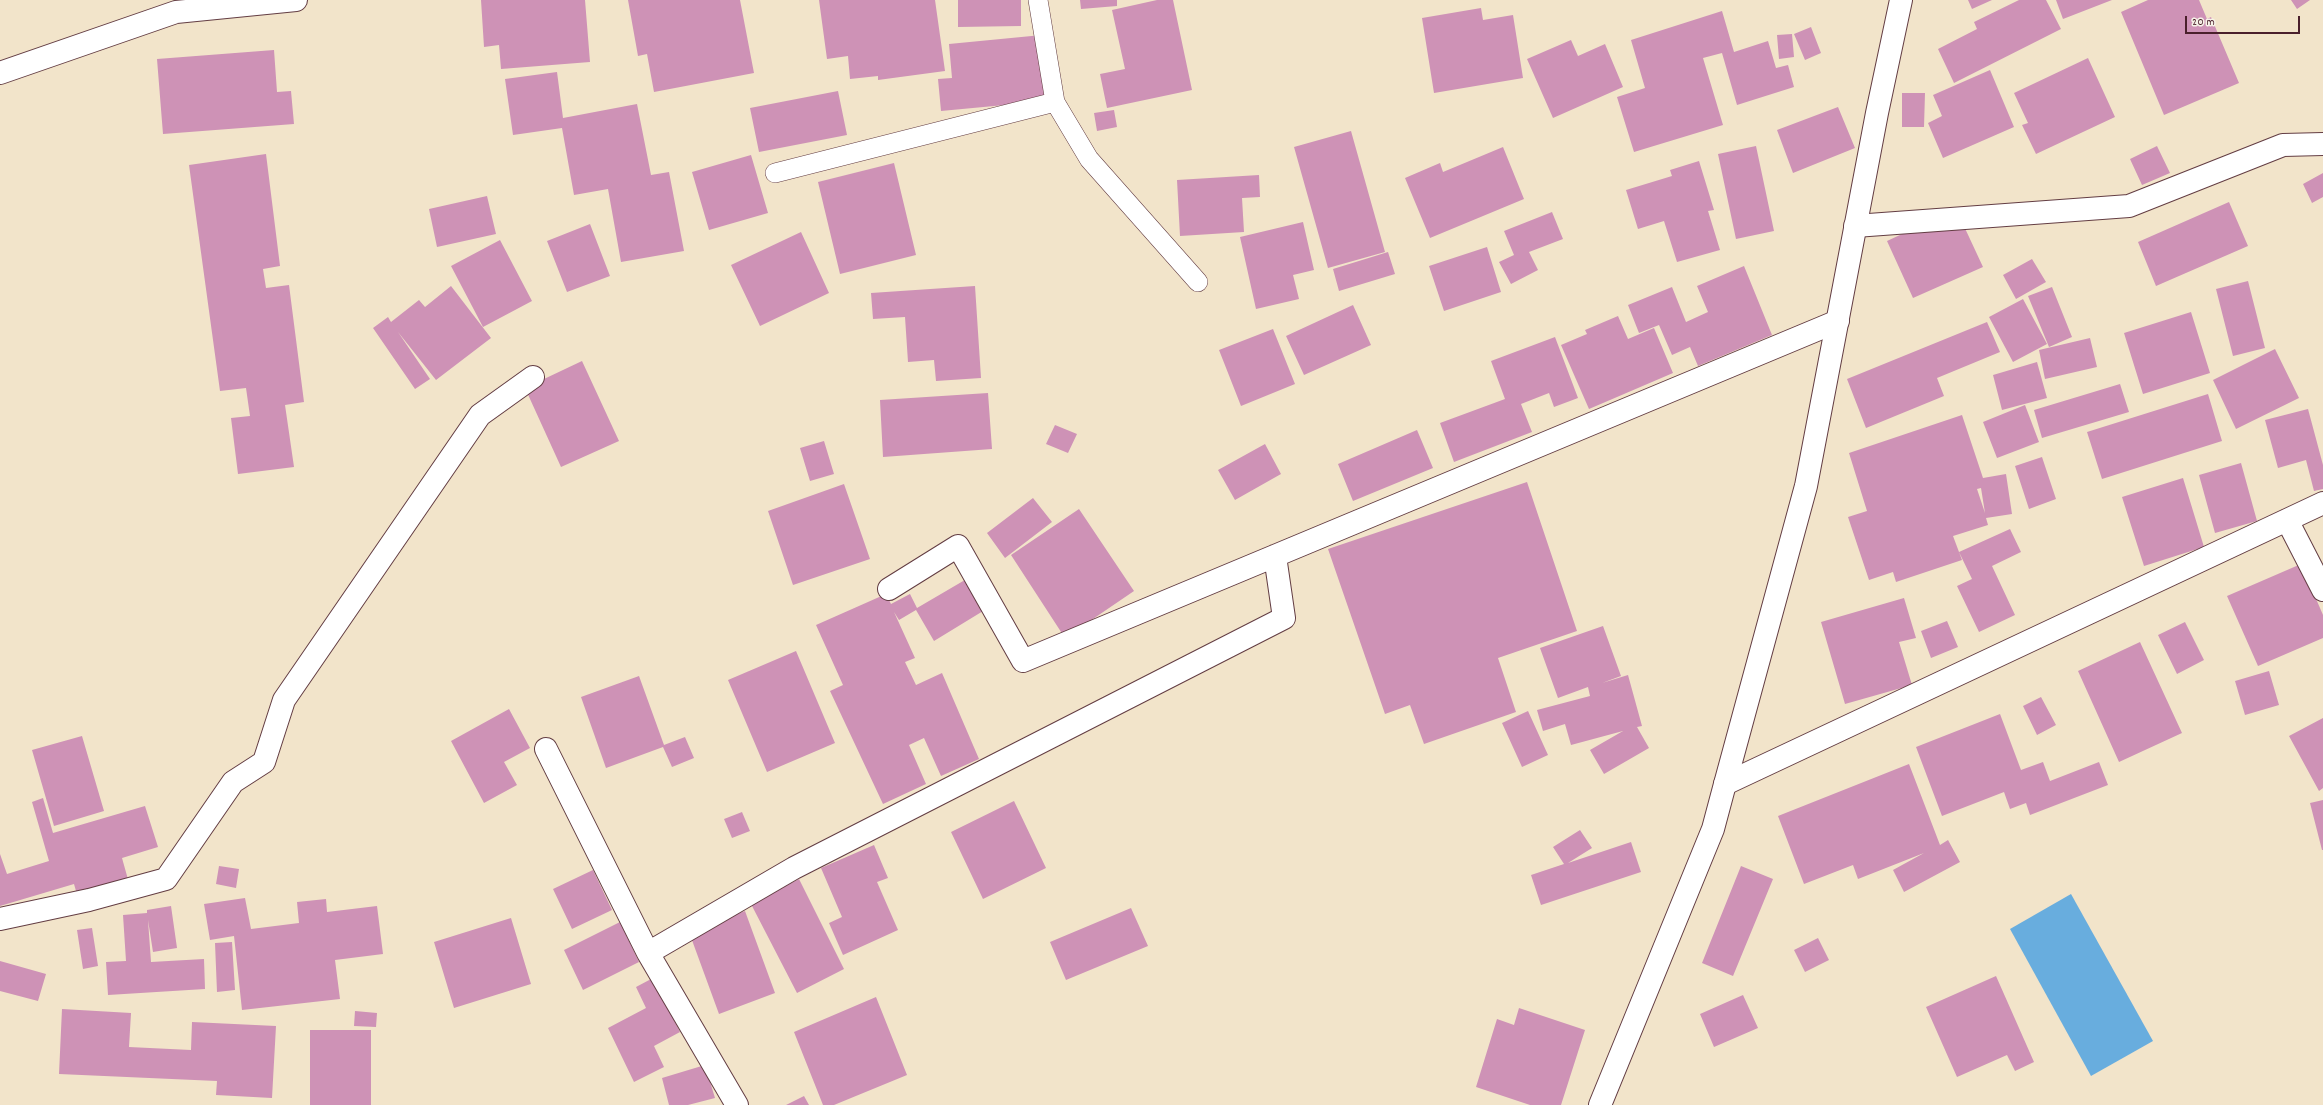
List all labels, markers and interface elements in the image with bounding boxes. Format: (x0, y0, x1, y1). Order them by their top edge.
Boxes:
scale bar (2187, 8, 2302, 34)
text: 20 m (2192, 14, 2215, 31)

